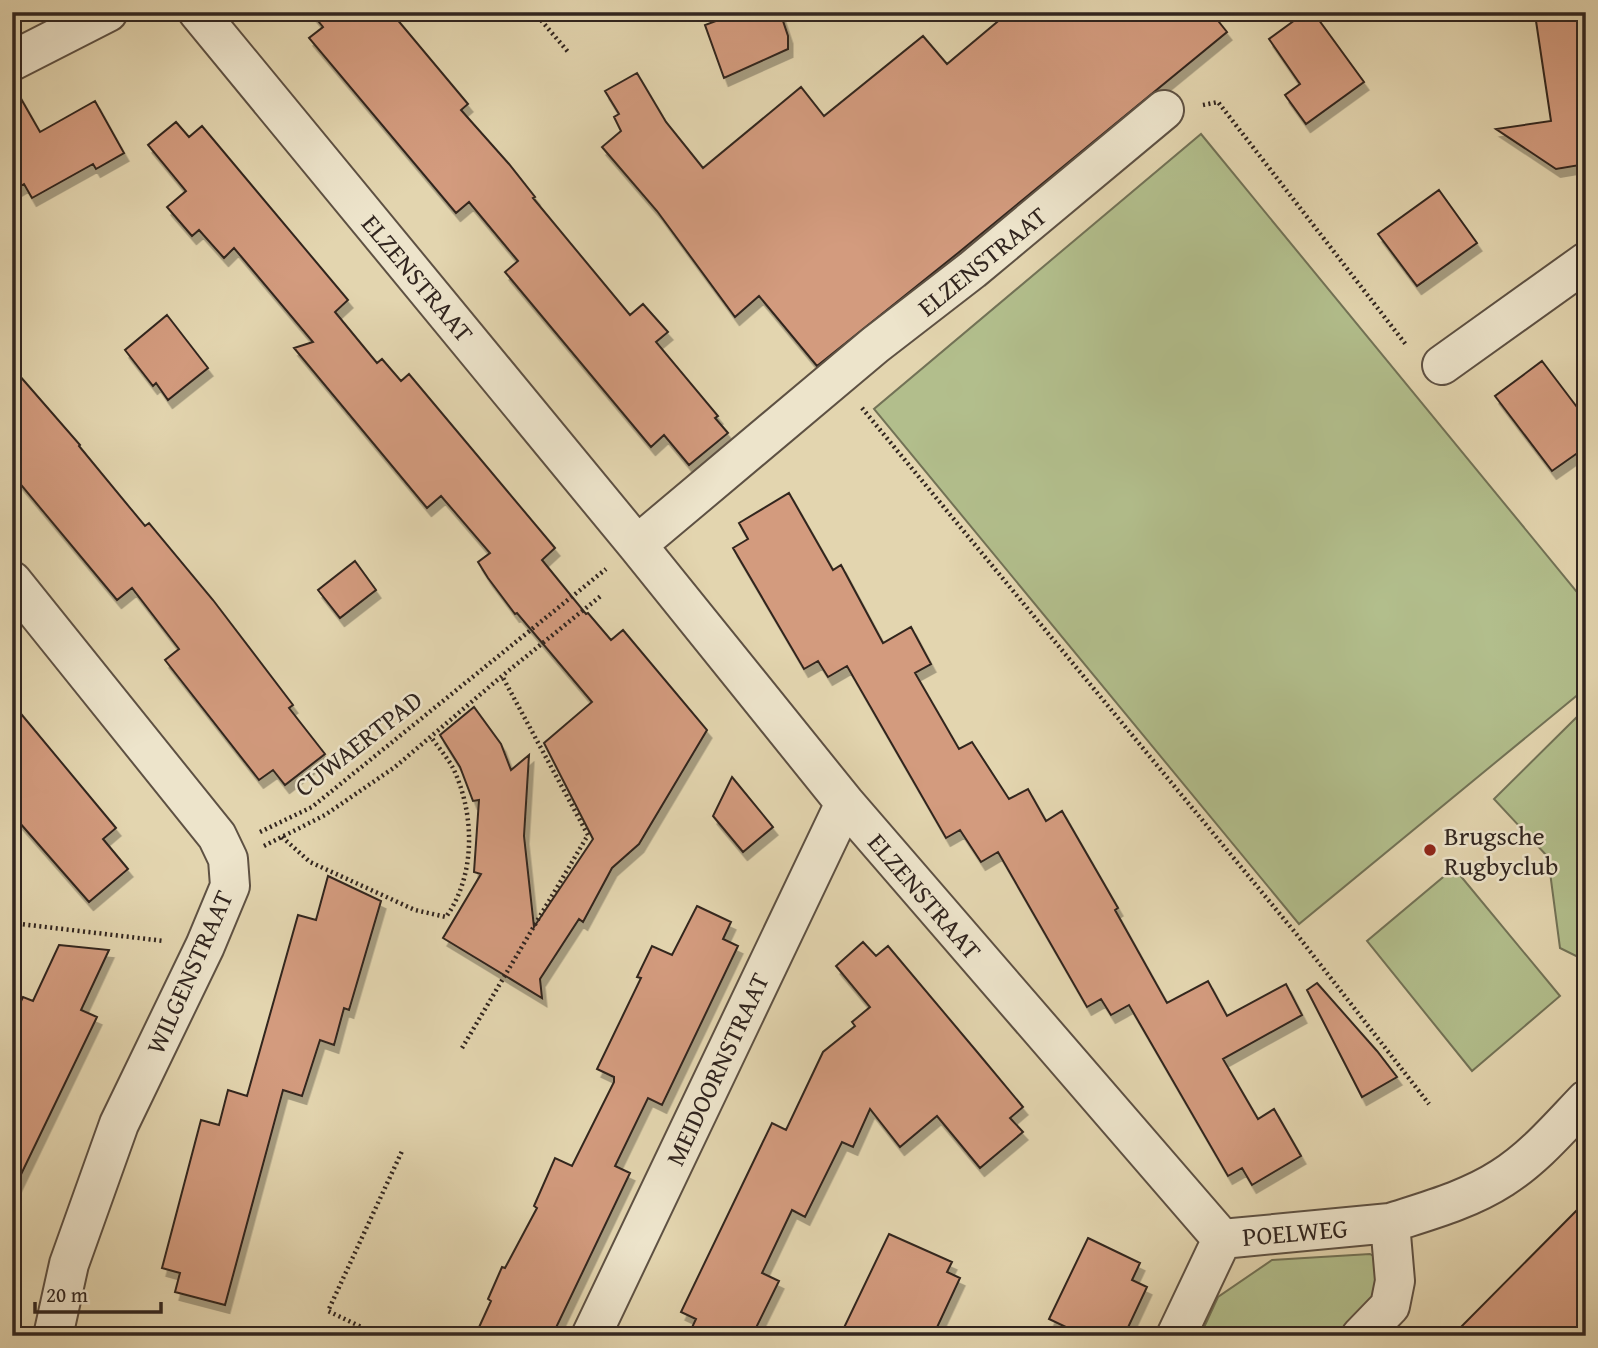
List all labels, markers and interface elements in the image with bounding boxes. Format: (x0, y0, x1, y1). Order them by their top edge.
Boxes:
street label: ELZENSTRAAT (909, 196, 1056, 326)
street label: ELZENSTRAAT (353, 205, 484, 351)
street label: CUWAERTPAD (286, 680, 430, 806)
place label: Brugsche Rugbyclub (1444, 816, 1558, 885)
street label: ELZENSTRAAT (859, 824, 991, 968)
marker: Brugsche Rugbyclub (1422, 842, 1438, 858)
street label: WILGENSTRAAT (136, 884, 243, 1060)
street label: MEIDOORNSTRAAT (655, 966, 779, 1172)
street label: POELWEG (1241, 1208, 1349, 1256)
scale bar (35, 1271, 161, 1315)
text: 20 m (46, 1279, 88, 1310)

